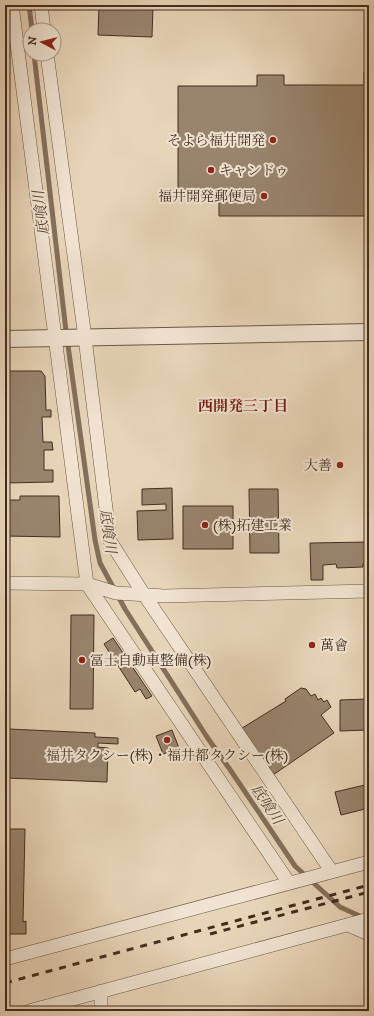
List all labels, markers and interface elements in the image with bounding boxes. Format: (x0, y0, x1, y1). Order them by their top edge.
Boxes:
north arrow (22, 22, 62, 62)
text: N (26, 36, 41, 46)
place label: そよら福井開発 (167, 132, 265, 150)
marker: そよら福井開発 (268, 135, 278, 145)
place label: キャンドゥ (219, 162, 289, 180)
marker: キャンドゥ (206, 165, 216, 175)
water label: 底喰川 (29, 187, 54, 236)
place label: 福井開発郵便局 (158, 188, 256, 206)
marker: 福井開発郵便局 (259, 191, 269, 201)
district label: 西開発三丁目 (198, 397, 288, 416)
place label: 大善 (304, 457, 332, 475)
marker: 大善 (335, 460, 345, 470)
water label: 底喰川 (95, 507, 120, 557)
place label: (株)拓建工業 (213, 517, 292, 535)
marker: (株)拓建工業 (200, 520, 210, 530)
place label: 萬會 (320, 637, 348, 655)
marker: 萬會 (307, 640, 317, 650)
place label: 冨士自動車整備(株) (90, 652, 212, 670)
marker: 冨士自動車整備(株) (77, 655, 87, 665)
marker: 福井タクシー(株)・福井都タクシー(株) (162, 735, 172, 745)
place label: 福井タクシー(株)・福井都タクシー(株) (46, 747, 289, 765)
water label: 底喰川 (246, 780, 288, 830)

